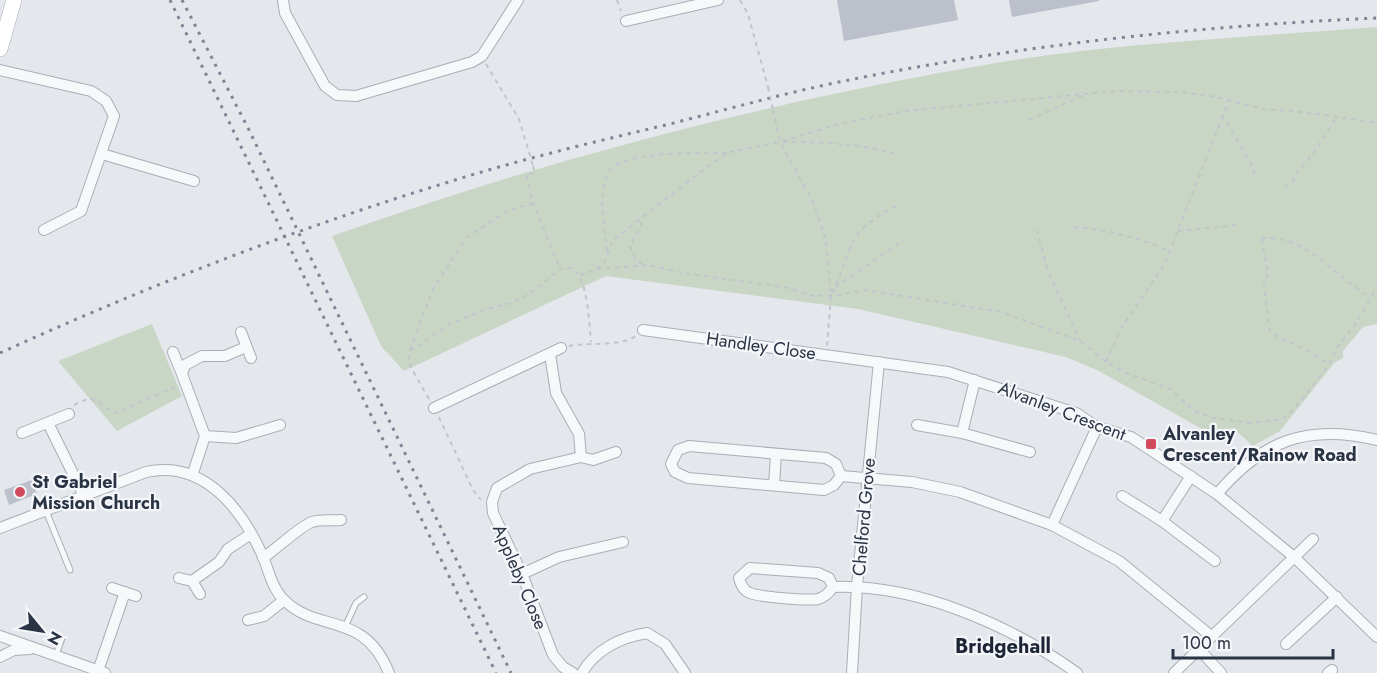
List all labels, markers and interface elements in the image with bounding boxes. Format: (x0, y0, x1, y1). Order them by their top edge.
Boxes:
street label: Handley Close (704, 325, 818, 367)
street label: Alvanley Crescent (994, 375, 1130, 448)
place label: Alvanley Crescent/Rainow Road (1162, 421, 1357, 468)
marker: Alvanley Crescent/Rainow Road (1144, 437, 1158, 451)
street label: Chelford Grove (846, 457, 882, 577)
place label: St Gabriel Mission Church (32, 469, 160, 516)
marker: St Gabriel Mission Church (13, 485, 27, 499)
street label: Appleby Close (486, 520, 554, 634)
north arrow (12, 601, 72, 661)
scale bar (1173, 622, 1334, 660)
text: N (41, 627, 68, 650)
text: 100 m (1182, 630, 1231, 656)
district label: Bridgehall (955, 632, 1051, 661)

